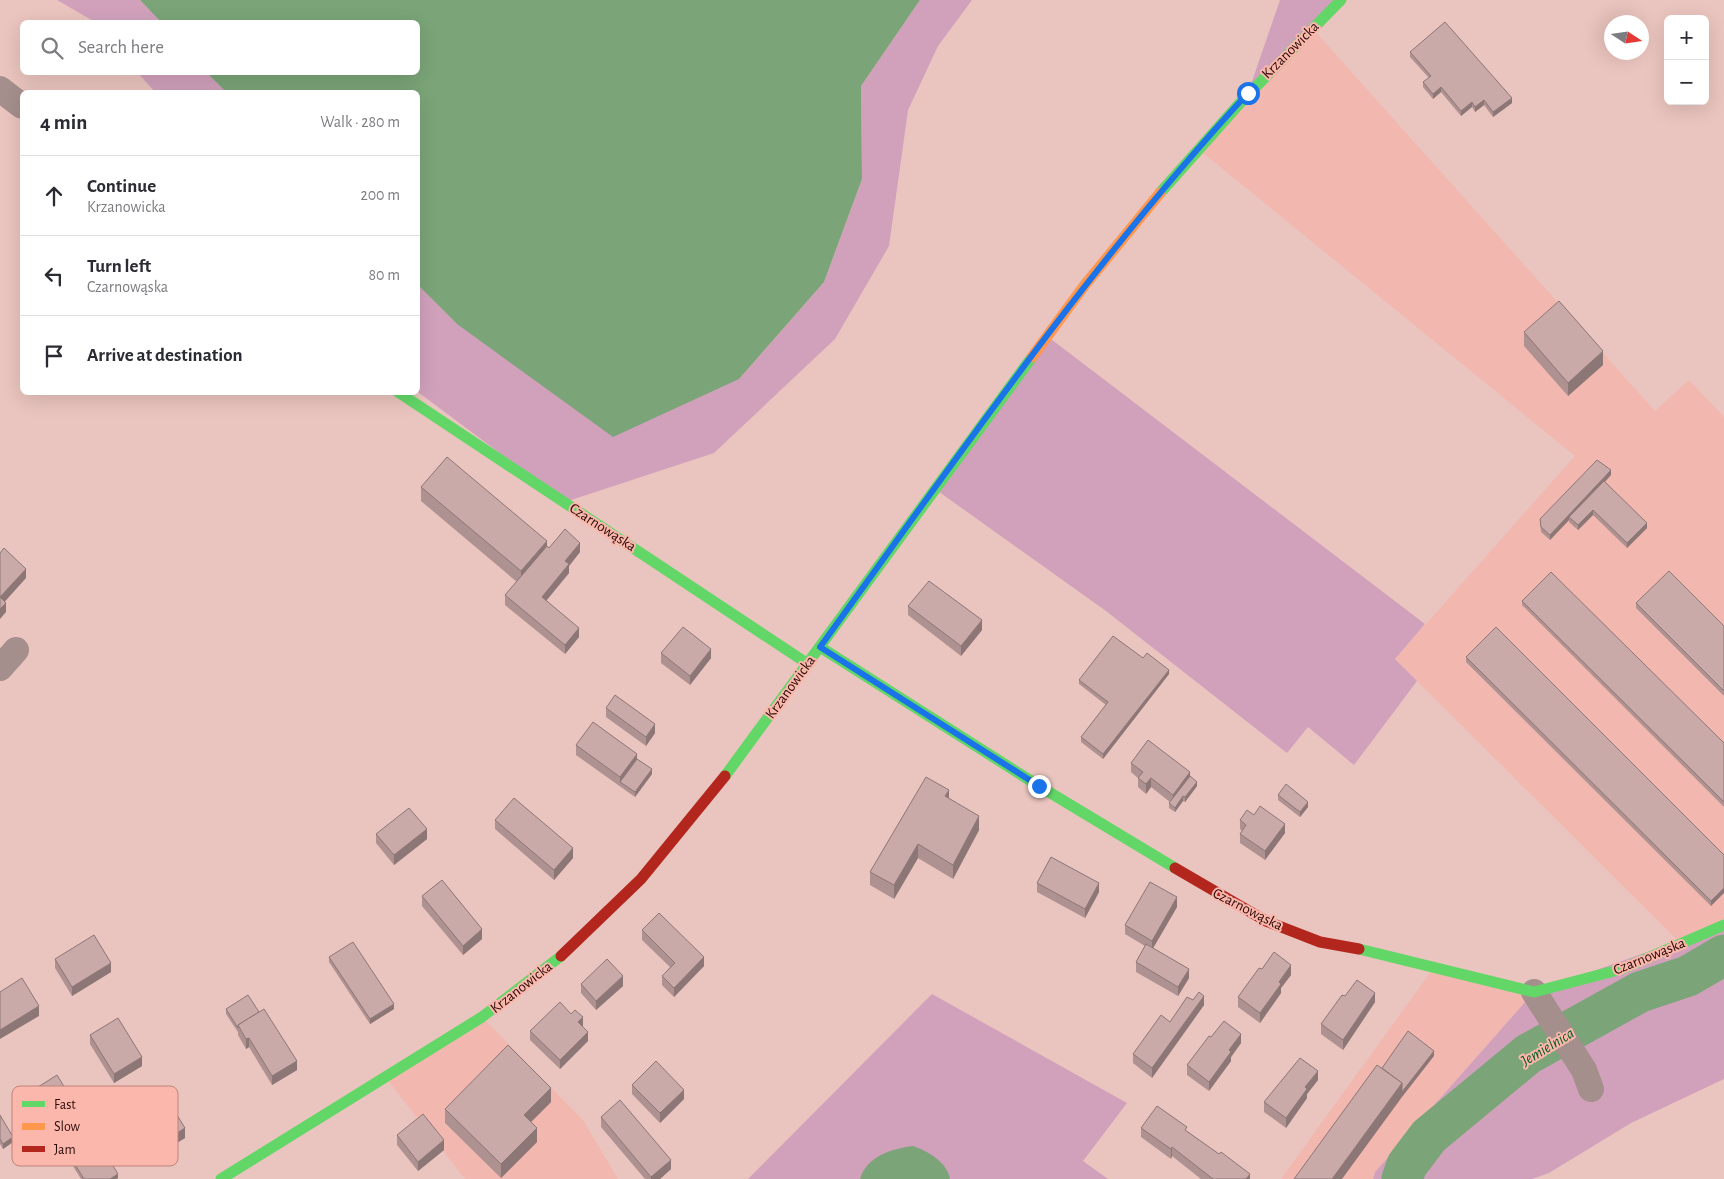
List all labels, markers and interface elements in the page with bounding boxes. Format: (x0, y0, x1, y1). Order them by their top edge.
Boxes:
north arrow (1604, 15, 1649, 60)
map controls (1664, 15, 1709, 105)
button: + (1664, 15, 1709, 60)
street label: Krzanowicka (1259, 19, 1322, 82)
search box (20, 20, 420, 75)
icon: search (38, 34, 66, 62)
text: Search here (78, 38, 164, 57)
button: − (1664, 60, 1709, 105)
route start (1237, 82, 1260, 105)
text: 4 min (40, 112, 87, 133)
text: Walk · 280 m (320, 114, 400, 130)
text: Continue (87, 177, 156, 196)
icon: ahead (40, 182, 68, 210)
text: 200 m (360, 187, 400, 203)
text: Krzanowicka (87, 199, 166, 215)
text: Turn left (87, 257, 151, 276)
icon: left (40, 262, 68, 290)
text: 80 m (369, 267, 400, 283)
text: Czarnowąska (87, 279, 168, 295)
icon: arrive (40, 342, 68, 370)
text: Arrive at destination (87, 346, 243, 365)
street label: Czarnowąska (567, 500, 639, 554)
street label: Krzanowicka (763, 653, 818, 722)
route end (1028, 775, 1051, 798)
street label: Czarnowąska (1210, 886, 1285, 933)
street label: Czarnowąska (1611, 935, 1687, 978)
street label: Krzanowicka (488, 959, 555, 1016)
water label: Jemielnica (1517, 1025, 1577, 1069)
legend (12, 1086, 178, 1166)
text: Fast (54, 1098, 76, 1112)
text: Slow (54, 1120, 81, 1134)
text: Jam (54, 1143, 76, 1157)

